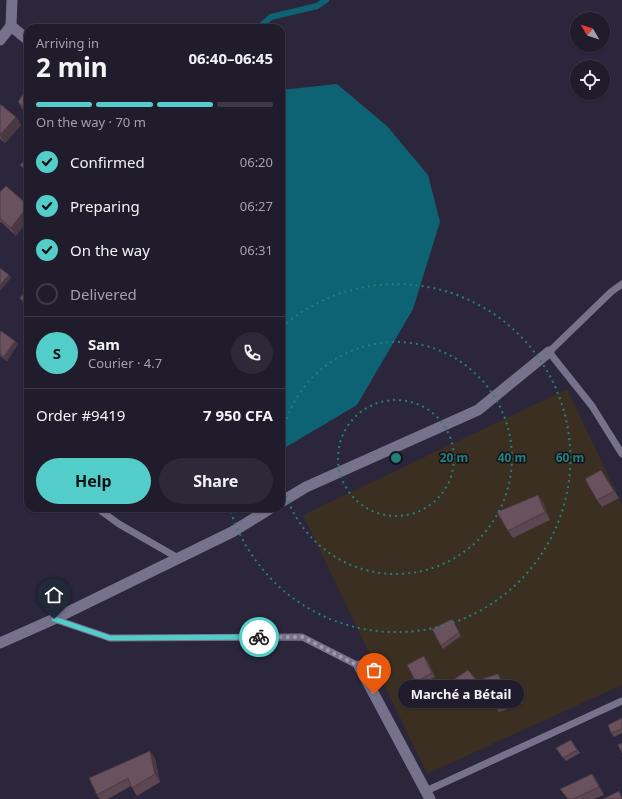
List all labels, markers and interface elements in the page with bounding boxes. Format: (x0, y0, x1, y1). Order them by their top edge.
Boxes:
north arrow (570, 12, 610, 52)
map controls (570, 12, 610, 100)
text: Arriving in (36, 34, 99, 52)
text: 06:40–06:45 (188, 48, 273, 68)
text: 2 min (36, 49, 108, 85)
button: locate (570, 60, 610, 100)
text: On the way · 70 m (36, 113, 146, 131)
icon: check (36, 151, 58, 173)
text: Confirmed (70, 152, 145, 172)
text: 06:20 (240, 153, 273, 171)
icon: check (36, 195, 58, 217)
text: Preparing (70, 196, 140, 216)
text: 06:27 (240, 197, 273, 215)
icon: check (36, 239, 58, 261)
text: On the way (70, 240, 150, 260)
text: 06:31 (240, 241, 273, 259)
text: Delivered (70, 284, 137, 304)
button: phone (231, 332, 273, 374)
text: Sam (88, 334, 120, 354)
text: S (53, 343, 61, 363)
text: Courier · 4.7 (88, 354, 162, 372)
text: Order #9419 (36, 405, 125, 425)
text: 7 950 CFA (203, 405, 273, 425)
text: 20 m (440, 449, 468, 466)
text: 40 m (498, 449, 526, 466)
text: 60 m (556, 449, 584, 466)
centre of rings (389, 451, 403, 465)
button: Help (36, 458, 151, 504)
button: Share (159, 458, 273, 504)
pin (37, 578, 71, 619)
icon: home (43, 584, 65, 606)
courier (239, 617, 279, 657)
icon: bike (248, 626, 270, 648)
pin (357, 653, 391, 694)
icon: bag (363, 659, 385, 681)
callout: Marché a Bétail (398, 680, 524, 708)
text: Marché a Bétail (411, 685, 511, 703)

